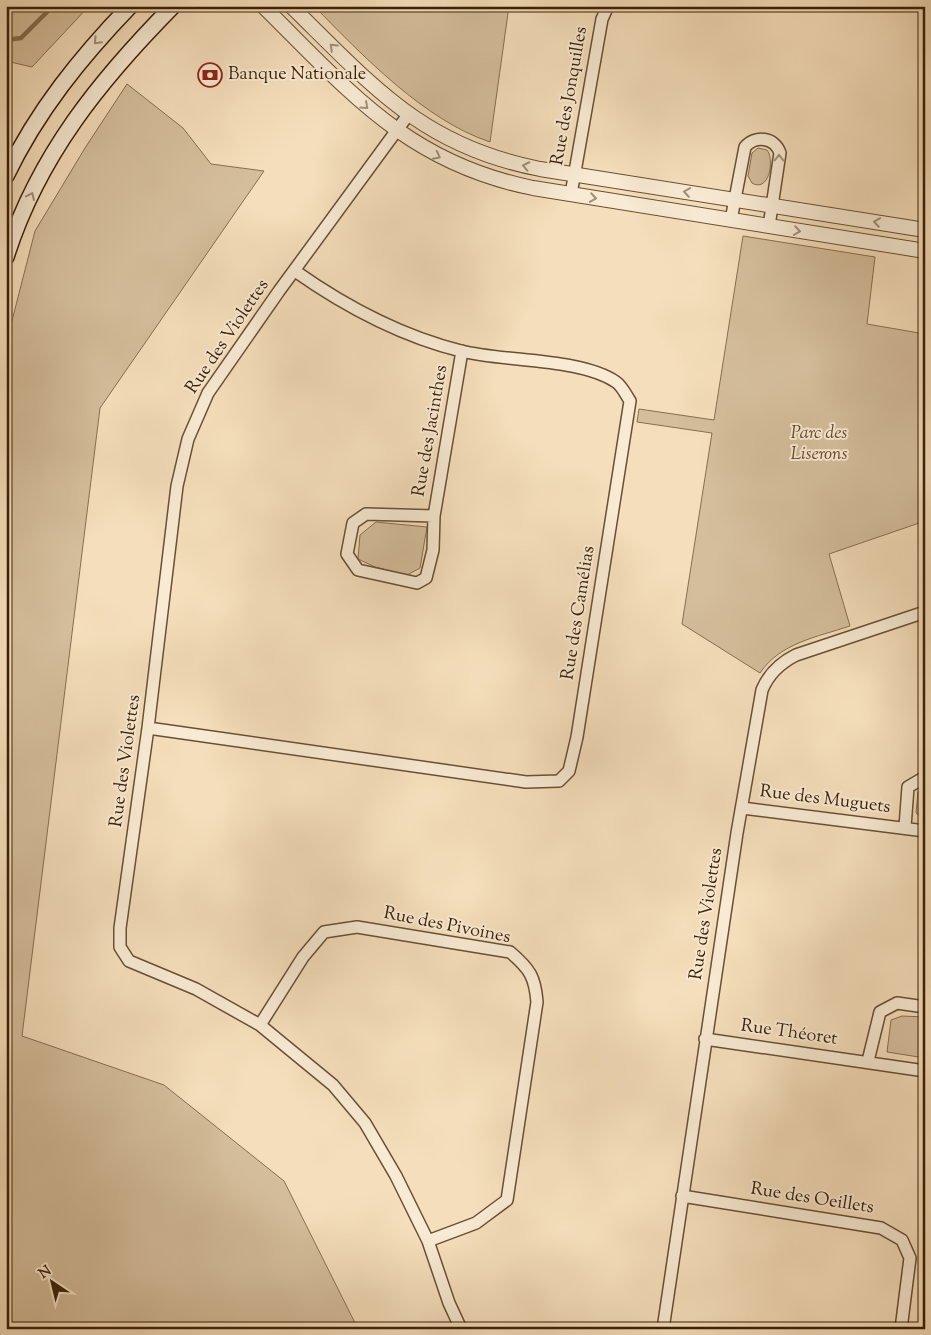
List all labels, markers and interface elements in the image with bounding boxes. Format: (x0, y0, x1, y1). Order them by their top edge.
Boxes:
street label: Rue des Jonquilles (545, 25, 595, 167)
one-way arrow (94, 36, 103, 45)
one-way arrow (329, 44, 338, 53)
bank icon: Banque Nationale (197, 62, 223, 88)
place label: Banque Nationale (228, 62, 366, 88)
one-way arrow (360, 100, 369, 109)
one-way arrow (432, 150, 441, 160)
one-way arrow (774, 153, 784, 161)
one-way arrow (522, 162, 531, 172)
one-way arrow (683, 188, 691, 198)
one-way arrow (25, 192, 35, 201)
one-way arrow (589, 192, 598, 202)
one-way arrow (872, 218, 881, 228)
one-way arrow (792, 225, 801, 235)
street label: Rue des Violettes (180, 274, 276, 400)
street label: Rue des Jacinthes (407, 363, 455, 499)
park label: Parc des Liserons (790, 421, 848, 468)
street label: Rue des Camélias (556, 544, 602, 682)
street label: Rue des Violettes (104, 693, 148, 829)
street label: Rue des Muguets (758, 779, 892, 821)
street label: Rue des Violettes (684, 846, 730, 982)
street label: Rue des Pivoines (381, 901, 513, 951)
street label: Rue Théoret (739, 1013, 839, 1053)
street label: Rue des Oeillets (748, 1176, 876, 1222)
north arrow (28, 1258, 78, 1308)
text: N (35, 1262, 56, 1284)

